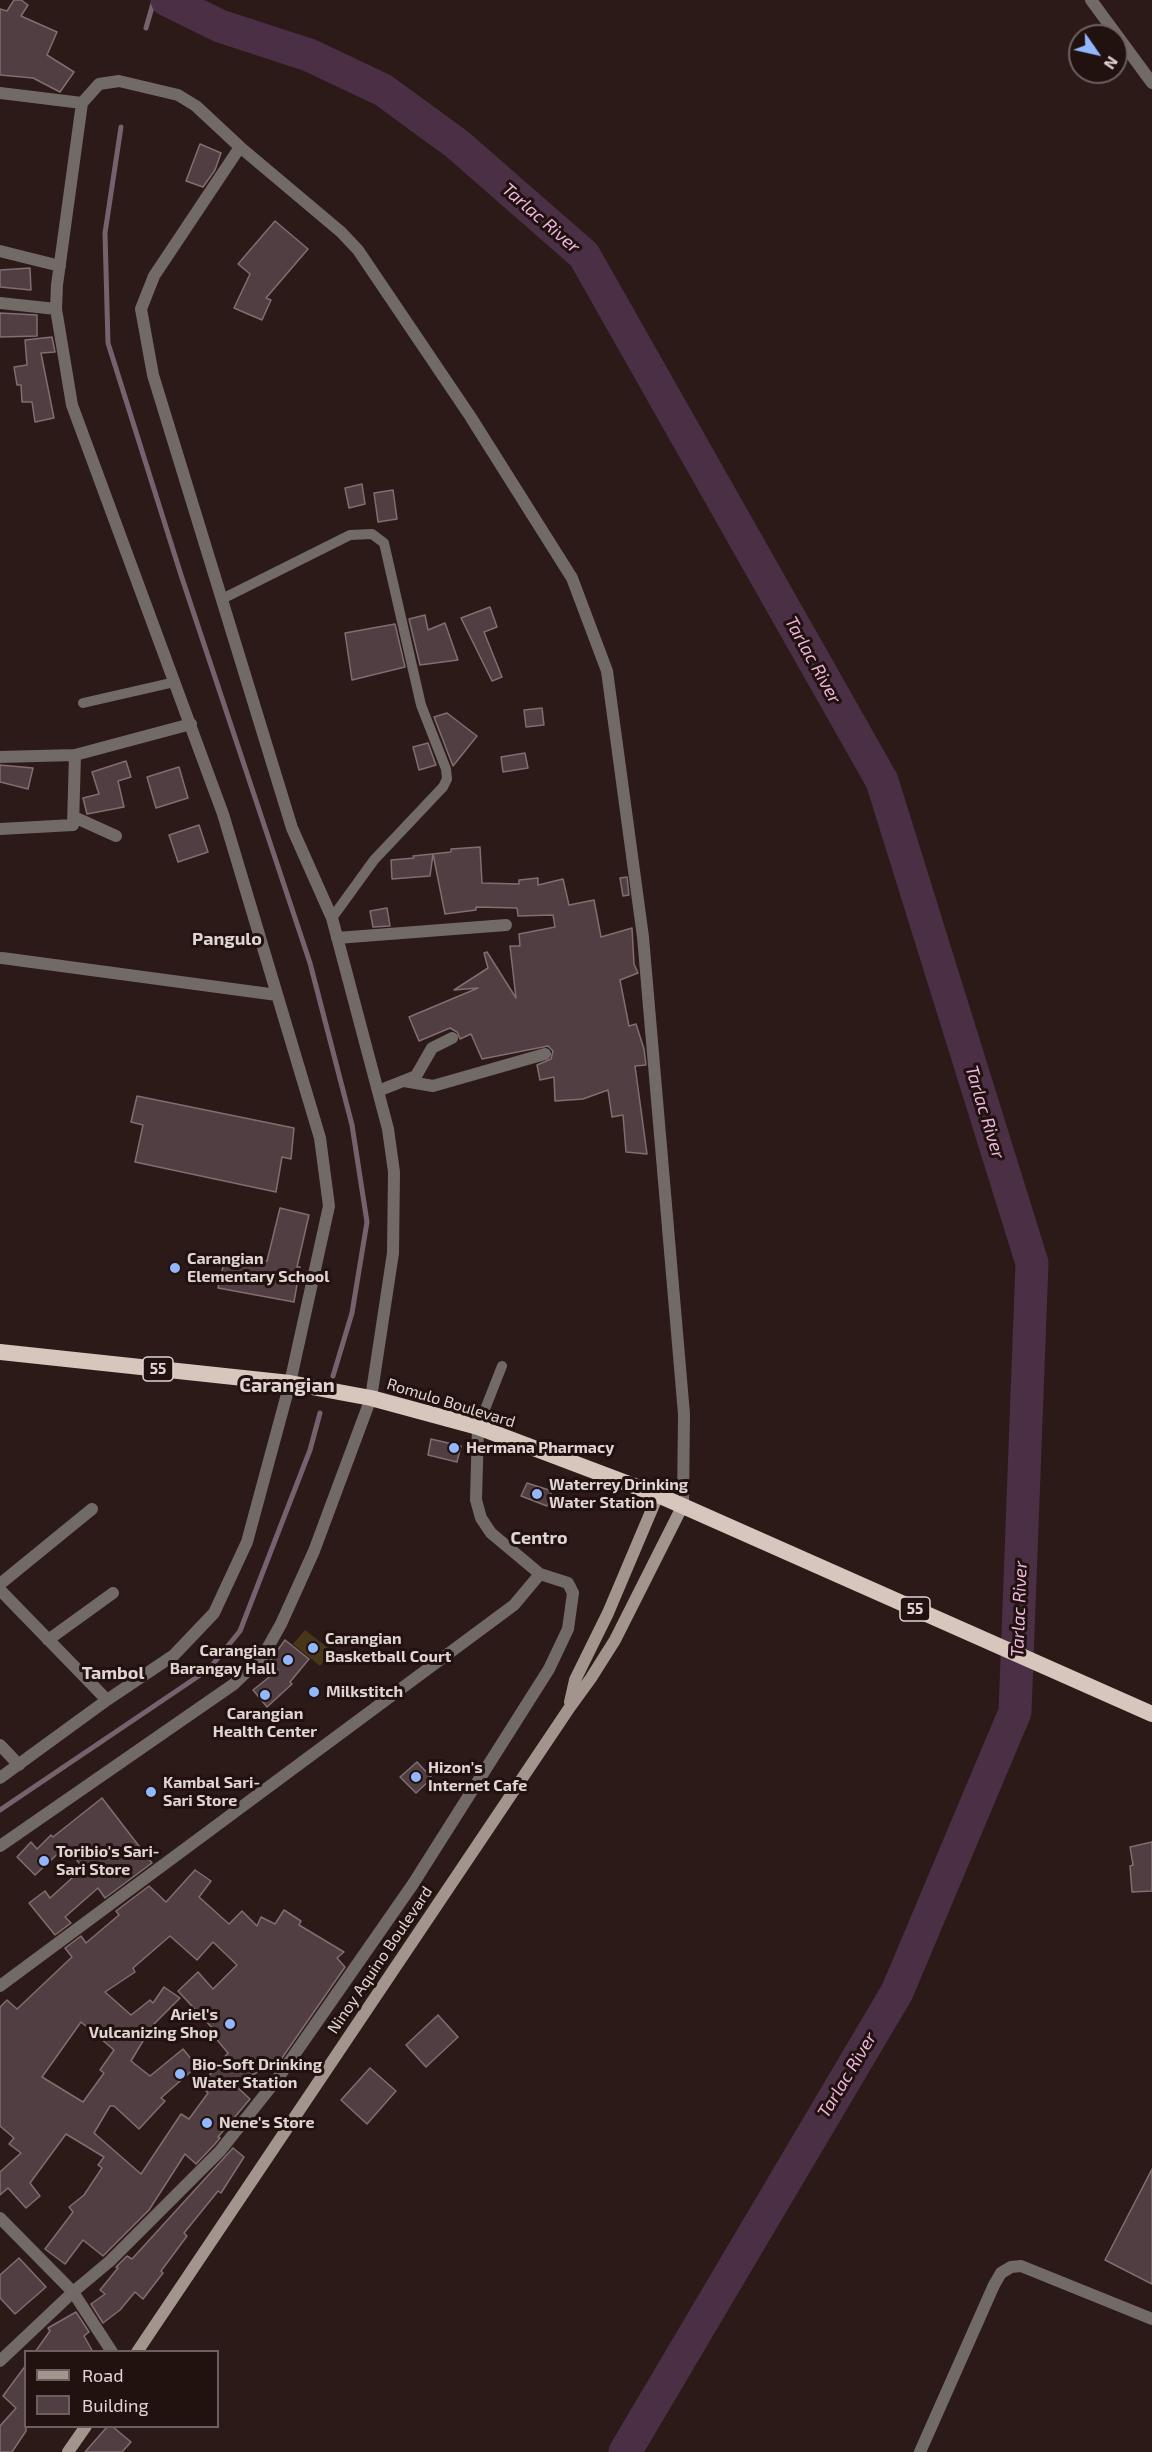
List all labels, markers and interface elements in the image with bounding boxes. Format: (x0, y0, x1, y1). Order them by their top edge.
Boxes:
north arrow (1068, 24, 1128, 84)
text: N (1101, 53, 1123, 73)
water label: Tarlac River (498, 178, 584, 258)
water label: Tarlac River (780, 613, 846, 707)
district label: Pangulo (192, 928, 262, 950)
water label: Tarlac River (961, 1063, 1009, 1161)
place label: Carangian Elementary School (187, 1249, 330, 1287)
marker: Carangian Elementary School (168, 1261, 182, 1275)
road number: 55 (143, 1357, 173, 1381)
district label: Carangian (239, 1373, 335, 1397)
street label: Romulo Boulevard (384, 1374, 518, 1432)
place label: Hermana Pharmacy (466, 1438, 614, 1458)
marker: Hermana Pharmacy (447, 1441, 461, 1455)
place label: Waterrey Drinking Water Station (549, 1475, 688, 1513)
marker: Waterrey Drinking Water Station (530, 1487, 544, 1501)
district label: Centro (510, 1527, 568, 1549)
water label: Tarlac River (1007, 1561, 1031, 1657)
road number: 55 (900, 1597, 930, 1621)
place label: Carangian Basketball Court (325, 1629, 451, 1667)
place label: Carangian Barangay Hall (170, 1641, 276, 1679)
marker: Carangian Basketball Court (306, 1641, 320, 1655)
marker: Carangian Barangay Hall (281, 1653, 295, 1667)
district label: Tambol (82, 1662, 144, 1684)
place label: Milkstitch (326, 1682, 403, 1702)
marker: Milkstitch (307, 1685, 321, 1699)
marker: Carangian Health Center (258, 1688, 272, 1702)
place label: Carangian Health Center (213, 1704, 317, 1742)
place label: Hizon's Internet Cafe (428, 1758, 527, 1796)
marker: Hizon's Internet Cafe (409, 1770, 423, 1784)
place label: Kambal Sari- Sari Store (163, 1773, 260, 1811)
marker: Kambal Sari- Sari Store (144, 1785, 158, 1799)
place label: Toribio's Sari- Sari Store (56, 1842, 159, 1880)
marker: Toribio's Sari- Sari Store (37, 1854, 51, 1868)
street label: Ninoy Aquino Boulevard (323, 1883, 437, 2037)
place label: Ariel's Vulcanizing Shop (89, 2005, 218, 2043)
marker: Ariel's Vulcanizing Shop (223, 2017, 237, 2031)
water label: Tarlac River (813, 2028, 881, 2122)
place label: Bio-Soft Drinking Water Station (192, 2055, 322, 2093)
marker: Bio-Soft Drinking Water Station (173, 2067, 187, 2081)
place label: Nene's Store (219, 2113, 314, 2133)
marker: Nene's Store (200, 2116, 214, 2130)
legend (24, 2350, 219, 2428)
text: Road (82, 2364, 123, 2386)
text: Building (82, 2394, 149, 2416)

